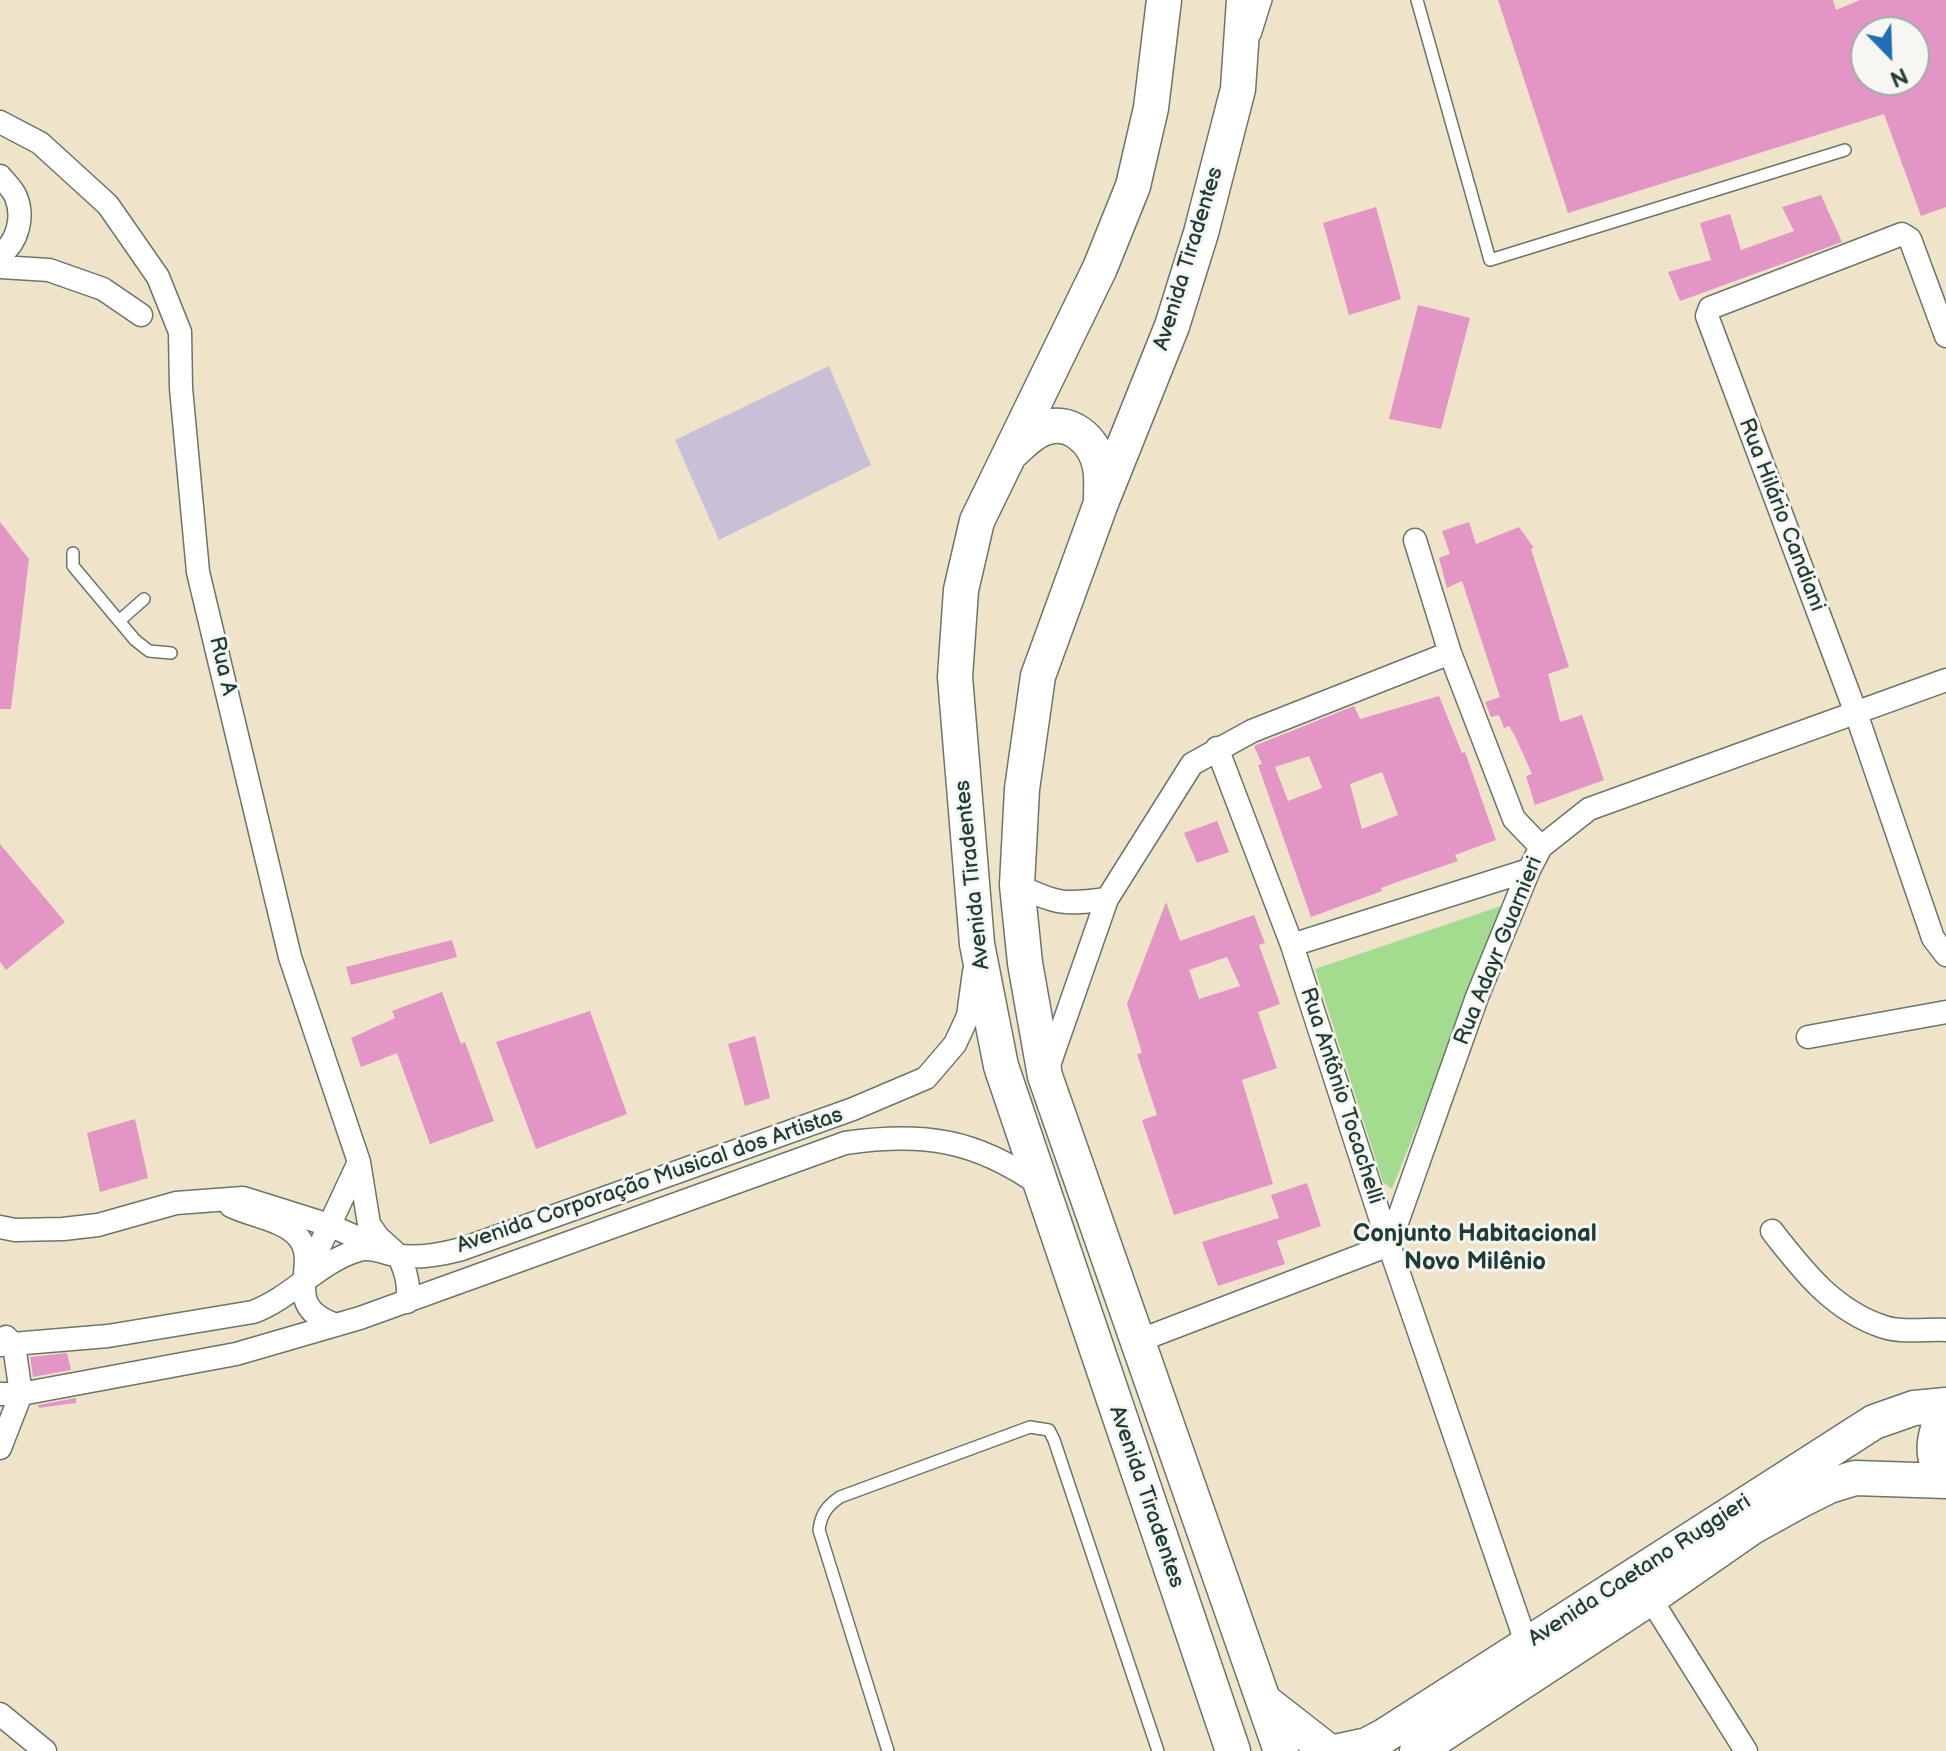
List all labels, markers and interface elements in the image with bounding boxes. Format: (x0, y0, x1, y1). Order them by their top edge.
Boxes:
north arrow (1850, 16, 1930, 96)
text: N (1886, 61, 1912, 92)
street label: Avenida Tiradentes (1149, 164, 1229, 354)
street label: Rua Hilário Candiani (1732, 415, 1830, 615)
street label: Rua A (202, 634, 242, 698)
street label: Avenida Tiradentes (950, 779, 996, 971)
street label: Rua Adayr Guarnieri (1449, 853, 1549, 1049)
street label: Rua Antônio Tocachelli (1294, 984, 1388, 1208)
street label: Avenida Corporação Musical dos Artistas (453, 1102, 847, 1260)
district label: Conjunto Habitacional Novo Milênio (1353, 1221, 1597, 1277)
street label: Avenida Tiradentes (1103, 1403, 1189, 1591)
street label: Avenida Caetano Ruggieri (1524, 1489, 1756, 1653)

